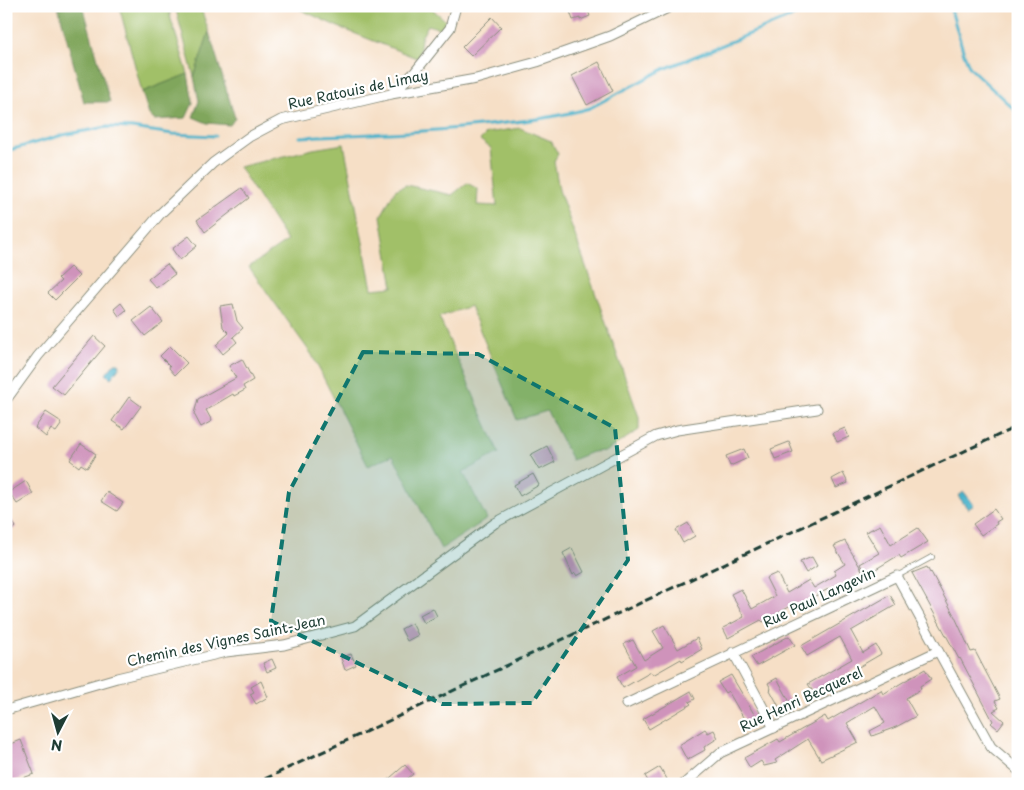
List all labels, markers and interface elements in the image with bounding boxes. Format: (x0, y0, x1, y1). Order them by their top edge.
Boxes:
street label: Rue Ratouis de Limay (286, 64, 430, 114)
street label: Rue Paul Langevin (759, 562, 879, 632)
street label: Chemin des Vignes Saint-Jean (125, 609, 327, 671)
street label: Rue Henri Becquerel (736, 661, 866, 737)
north arrow (32, 708, 82, 758)
text: N (50, 734, 63, 756)

